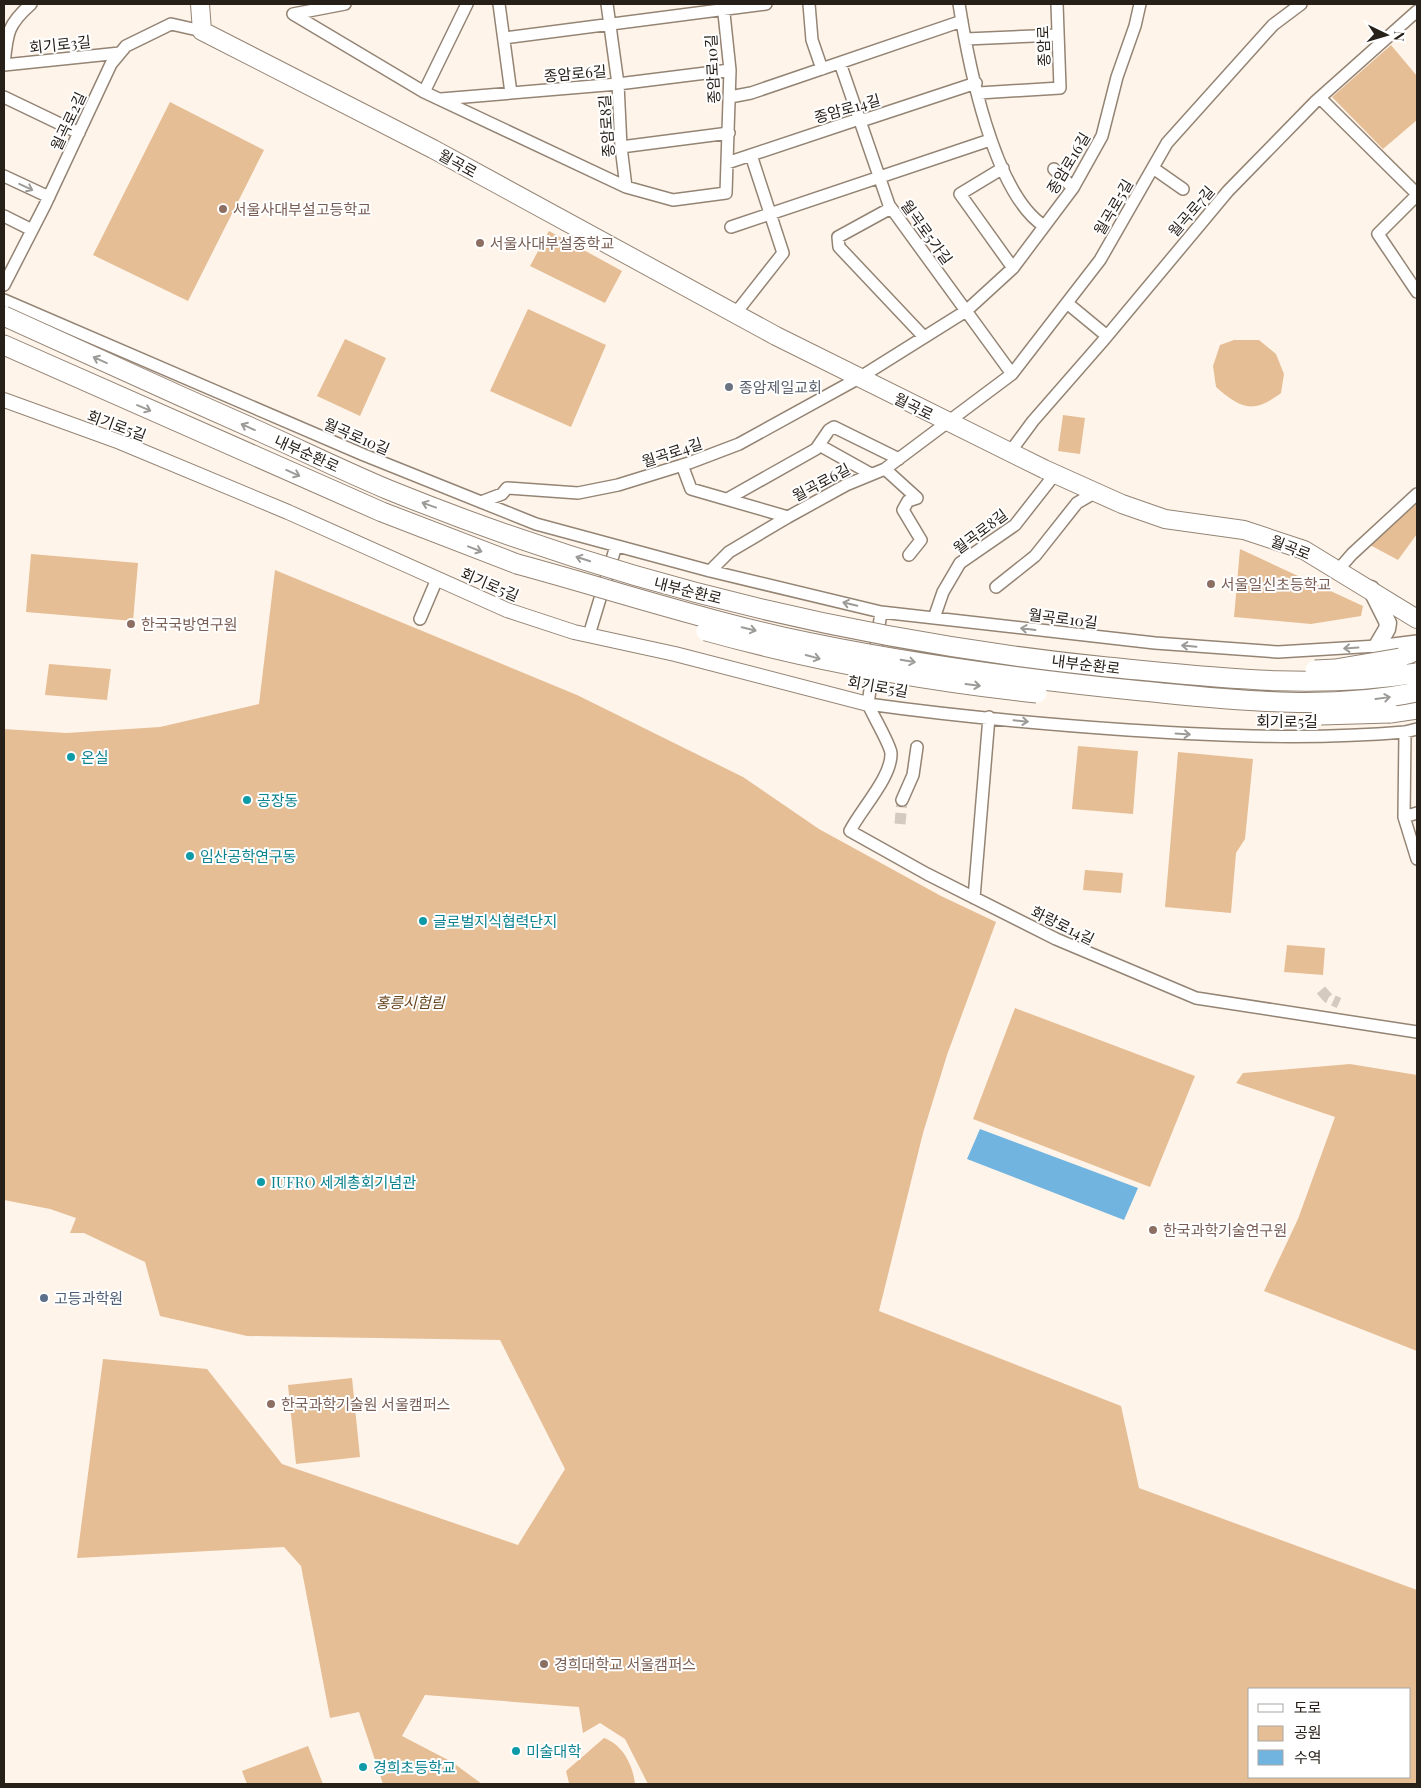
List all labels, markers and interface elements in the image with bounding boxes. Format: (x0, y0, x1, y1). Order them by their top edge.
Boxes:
north arrow (1361, 10, 1411, 60)
street label: 종암로 (1032, 25, 1054, 67)
text: N (1390, 30, 1409, 42)
street label: 회기로3길 (28, 31, 92, 57)
street label: 종암로10길 (700, 34, 724, 104)
street label: 종암로6길 (543, 60, 607, 86)
street label: 월곡로2길 (46, 89, 90, 153)
street label: 종암로14길 (811, 89, 883, 127)
street label: 종암로8길 (594, 94, 618, 158)
street label: 종암로16길 (1042, 128, 1094, 198)
street label: 월곡로 (435, 144, 481, 182)
street label: 월곡로5길 (1089, 175, 1137, 239)
street label: 월곡로7길 (1163, 181, 1219, 241)
one-way arrow (18, 182, 33, 192)
street label: 월곡로5가길 (897, 196, 957, 268)
place label: 서울사대부설고등학교 (233, 199, 371, 219)
marker: 서울사대부설고등학교 (217, 203, 229, 215)
place label: 서울사대부설중학교 (490, 233, 614, 253)
marker: 서울사대부설중학교 (474, 237, 486, 249)
one-way arrow (93, 354, 108, 364)
place label: 종암제일교회 (739, 377, 822, 397)
marker: 종암제일교회 (723, 381, 735, 393)
street label: 월곡로 (891, 388, 937, 424)
one-way arrow (136, 403, 151, 413)
street label: 회기로5길 (85, 405, 149, 445)
street label: 월곡로10길 (321, 413, 393, 459)
one-way arrow (241, 421, 256, 431)
street label: 내부순환로 (271, 430, 343, 476)
street label: 월곡로4길 (639, 433, 705, 471)
street label: 월곡로6길 (789, 458, 853, 506)
one-way arrow (285, 468, 300, 478)
one-way arrow (422, 500, 438, 509)
street label: 월곡로8길 (949, 504, 1011, 558)
street label: 월곡로 (1268, 530, 1314, 564)
one-way arrow (467, 545, 482, 554)
one-way arrow (575, 554, 591, 563)
street label: 회기로5길 (458, 563, 522, 605)
street label: 내부순환로 (652, 572, 724, 608)
place label: 서울일신초등학교 (1221, 574, 1331, 594)
marker: 서울일신초등학교 (1205, 578, 1217, 590)
one-way arrow (842, 599, 858, 608)
street label: 월곡로10길 (1027, 604, 1099, 632)
place label: 한국국방연구원 (141, 614, 238, 634)
marker: 한국국방연구원 (125, 618, 137, 630)
one-way arrow (741, 624, 757, 634)
one-way arrow (1020, 624, 1036, 634)
one-way arrow (1181, 642, 1197, 651)
one-way arrow (1344, 643, 1360, 652)
street label: 내부순환로 (1051, 650, 1121, 678)
one-way arrow (804, 653, 820, 663)
one-way arrow (900, 656, 916, 666)
street label: 회기로5길 (846, 671, 910, 701)
one-way arrow (964, 680, 980, 690)
one-way arrow (1375, 693, 1391, 703)
street label: 회기로5길 (1256, 711, 1318, 731)
one-way arrow (1012, 716, 1028, 726)
one-way arrow (1174, 729, 1190, 738)
place label: 온실 (81, 747, 109, 767)
marker: 온실 (65, 751, 77, 763)
place label: 공장동 (257, 790, 298, 810)
marker: 공장동 (241, 794, 253, 806)
place label: 임산공학연구동 (200, 846, 297, 866)
marker: 임산공학연구동 (184, 850, 196, 862)
street label: 화랑로14길 (1028, 901, 1098, 949)
place label: 글로벌지식협력단지 (433, 911, 557, 931)
marker: 글로벌지식협력단지 (417, 915, 429, 927)
park label: 홍릉시험림 (375, 992, 446, 1012)
place label: IUFRO 세계총회기념관 (271, 1172, 416, 1192)
marker: IUFRO 세계총회기념관 (255, 1176, 267, 1188)
place label: 한국과학기술연구원 (1163, 1220, 1287, 1240)
marker: 한국과학기술연구원 (1147, 1224, 1159, 1236)
place label: 고등과학원 (54, 1288, 123, 1308)
marker: 고등과학원 (38, 1292, 50, 1304)
place label: 한국과학기술원 서울캠퍼스 (281, 1394, 451, 1414)
marker: 한국과학기술원 서울캠퍼스 (265, 1398, 277, 1410)
place label: 경희대학교 서울캠퍼스 (554, 1654, 696, 1674)
marker: 경희대학교 서울캠퍼스 (538, 1658, 550, 1670)
legend (1248, 1688, 1411, 1778)
text: 도로 (1294, 1697, 1322, 1717)
text: 공원 (1294, 1722, 1322, 1742)
place label: 미술대학 (526, 1741, 581, 1761)
marker: 미술대학 (510, 1745, 522, 1757)
text: 수역 (1294, 1747, 1322, 1767)
place label: 경희초등학교 (373, 1757, 456, 1777)
marker: 경희초등학교 (357, 1761, 369, 1773)

